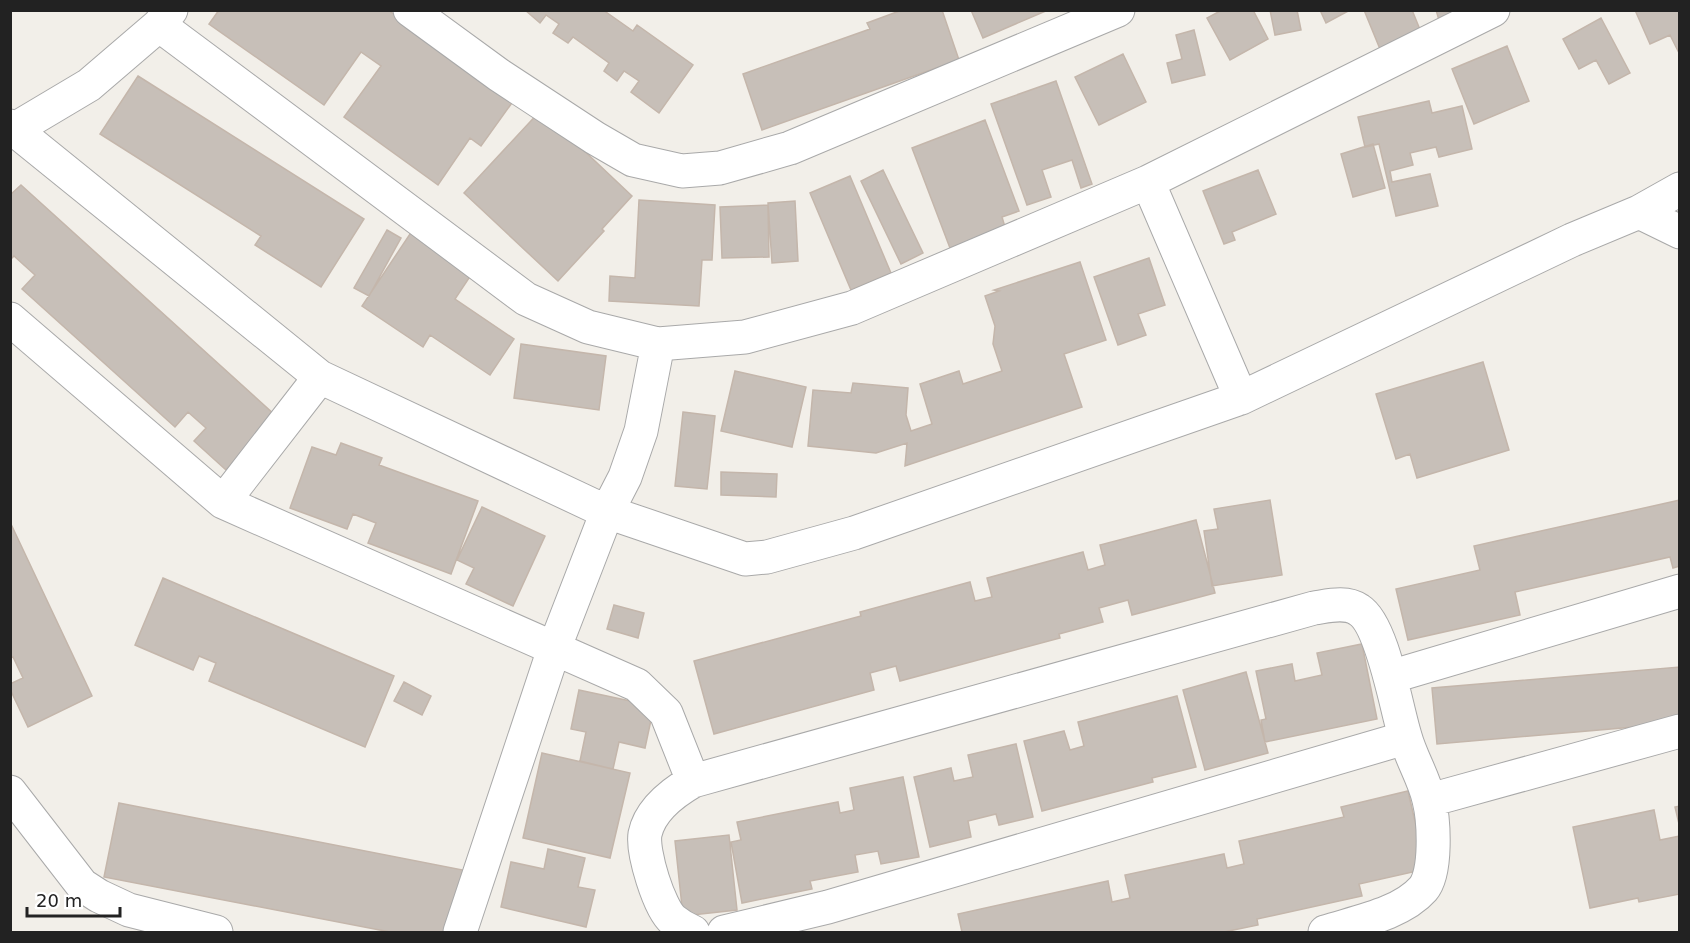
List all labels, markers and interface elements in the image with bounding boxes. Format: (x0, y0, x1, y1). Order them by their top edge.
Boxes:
scale bar (27, 880, 120, 918)
text: 20 m (36, 890, 82, 911)

